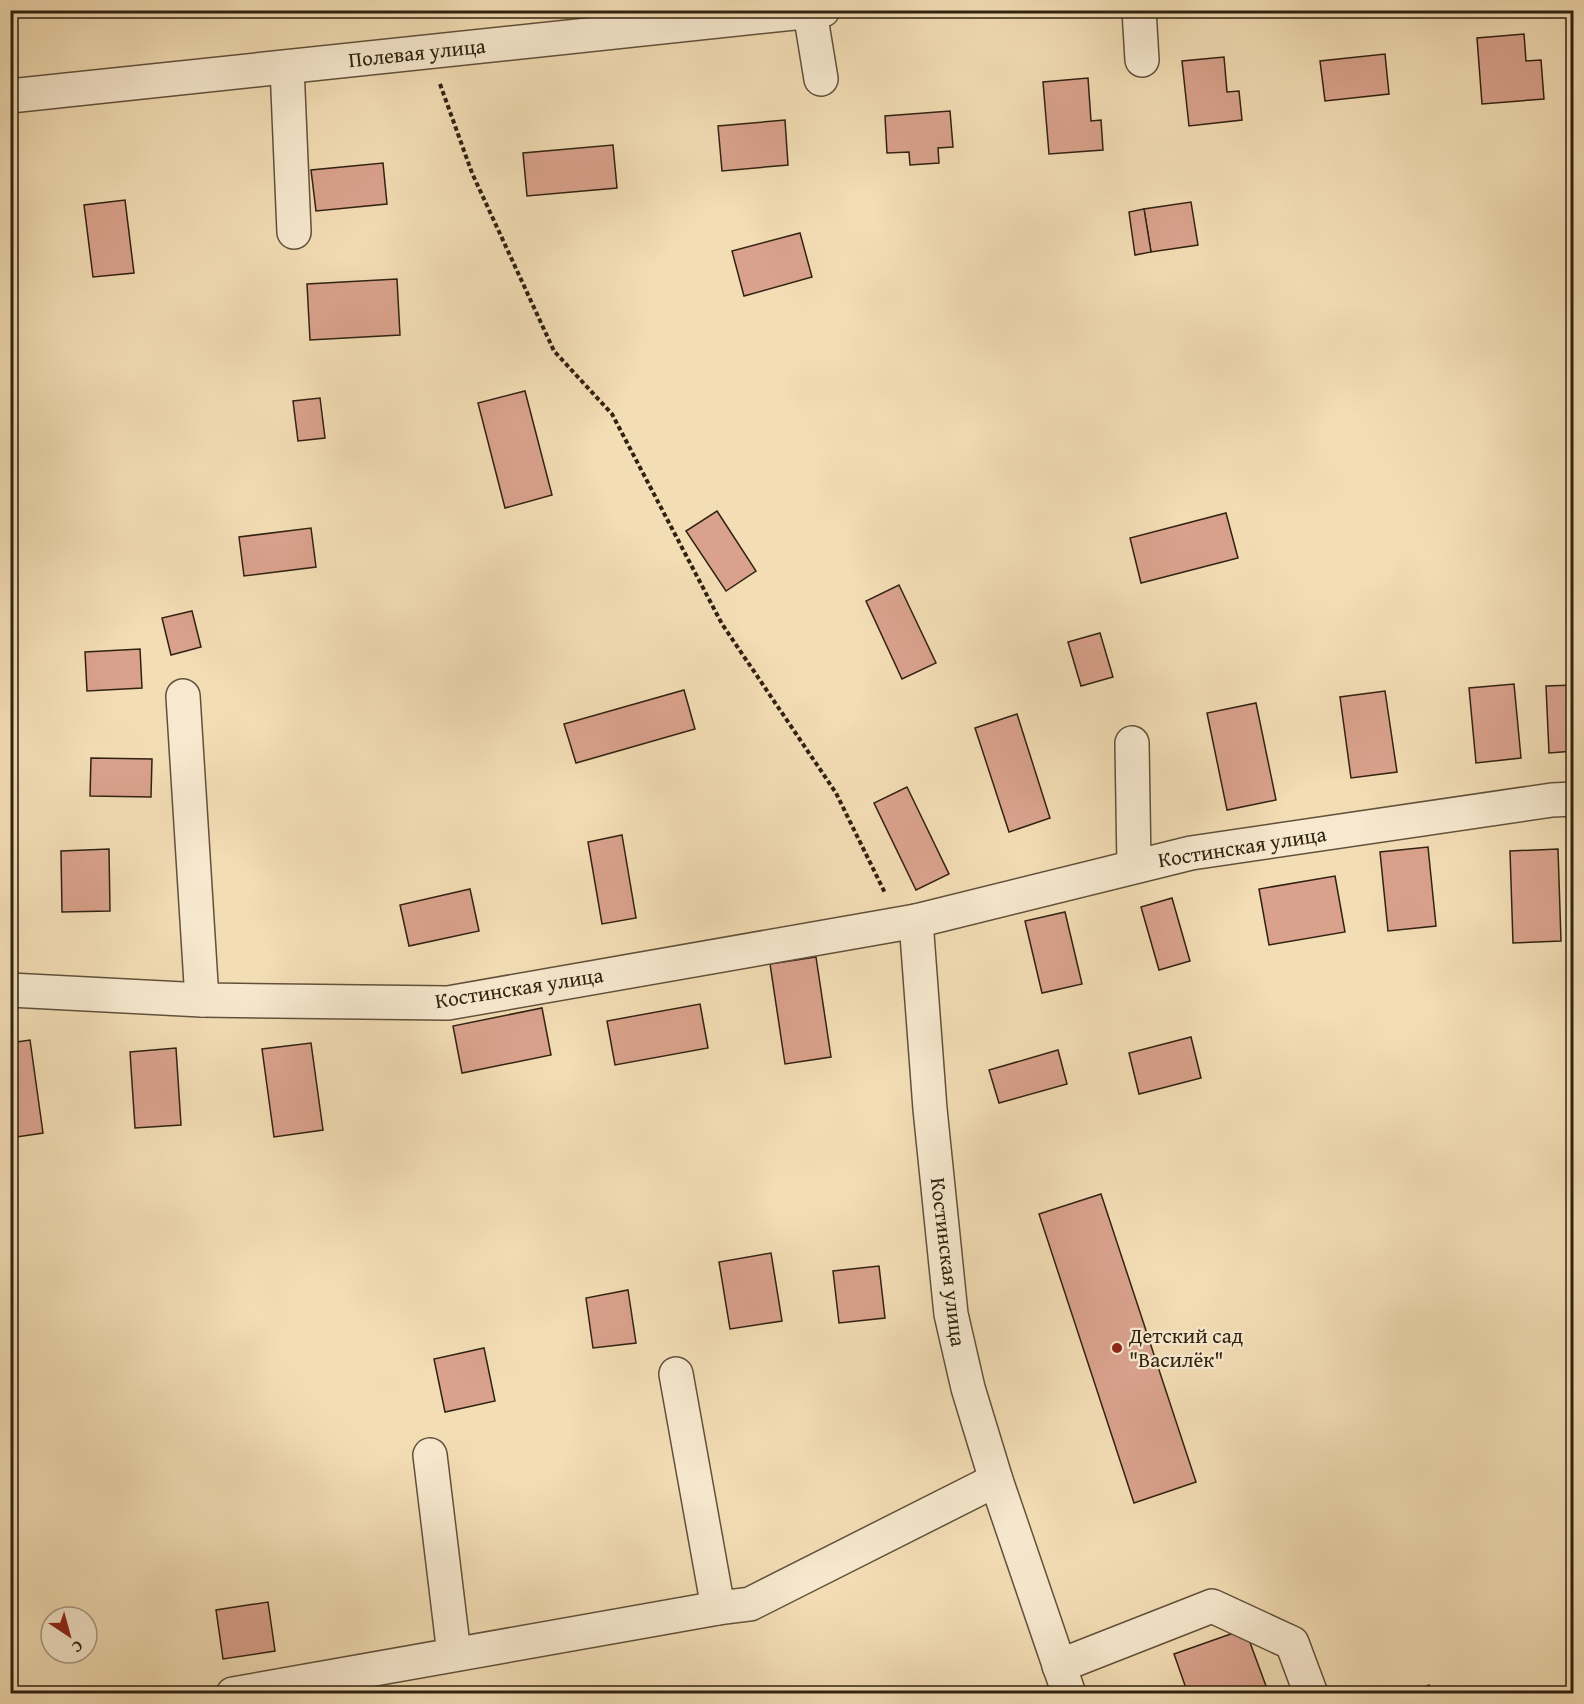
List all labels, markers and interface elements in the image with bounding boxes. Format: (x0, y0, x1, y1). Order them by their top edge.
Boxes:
street label: Полевая улица (347, 30, 487, 75)
street label: Костинская улица (1156, 818, 1328, 875)
street label: Костинская улица (433, 959, 605, 1016)
street label: Костинская улица (923, 1176, 974, 1348)
place label: Детский сад "Василёк" (1128, 1320, 1244, 1375)
marker: Детский сад "Василёк" (1110, 1341, 1124, 1355)
north arrow (39, 1605, 99, 1665)
text: С (67, 1635, 89, 1660)

